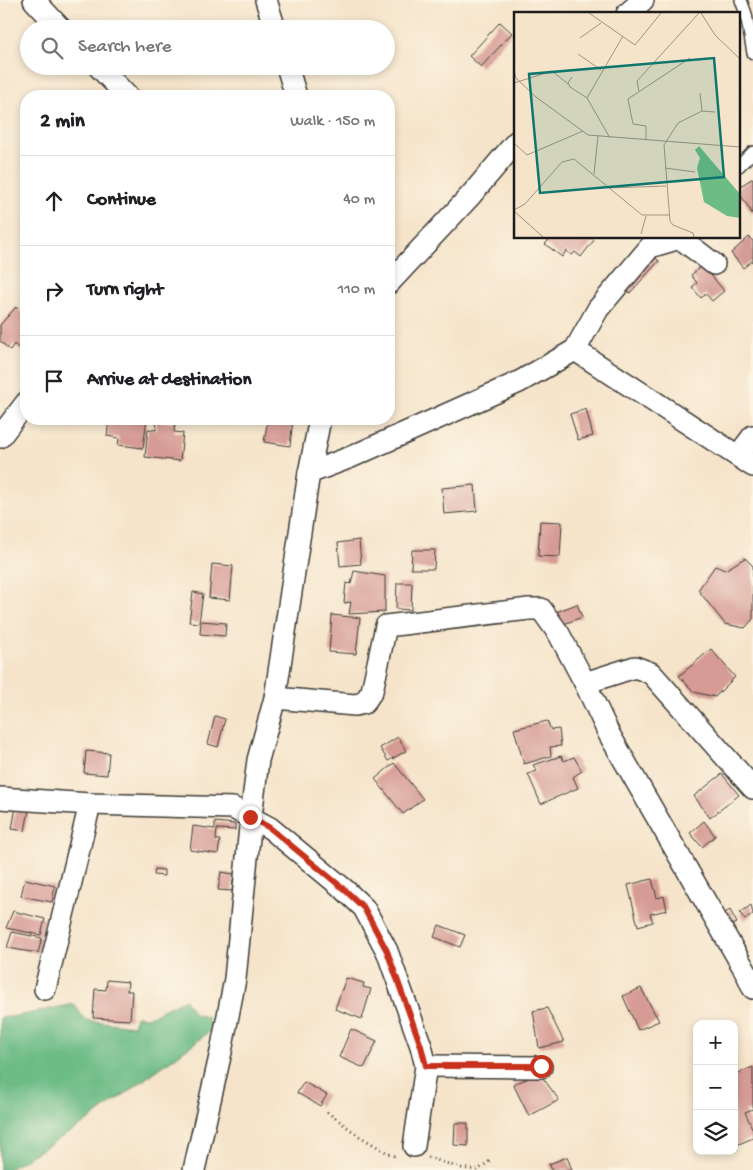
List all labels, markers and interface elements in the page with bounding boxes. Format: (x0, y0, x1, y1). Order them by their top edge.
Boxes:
inset map (514, 12, 740, 239)
search box (20, 20, 395, 75)
icon: search (38, 34, 66, 62)
text: Search here (78, 36, 172, 59)
text: 2 min (40, 110, 85, 135)
text: Walk · 150 m (290, 113, 375, 132)
icon: ahead (40, 187, 68, 215)
text: Continue (87, 189, 156, 212)
text: 40 m (343, 191, 375, 210)
icon: right (40, 277, 68, 305)
text: Turn right (87, 279, 163, 302)
text: 110 m (338, 281, 375, 300)
icon: arrive (40, 367, 68, 395)
text: Arrive at destination (87, 369, 251, 392)
route end (239, 806, 262, 829)
map controls (693, 1020, 738, 1155)
button: + (693, 1020, 738, 1065)
route start (530, 1055, 553, 1078)
button: − (693, 1065, 738, 1110)
button: layers (693, 1110, 738, 1155)

